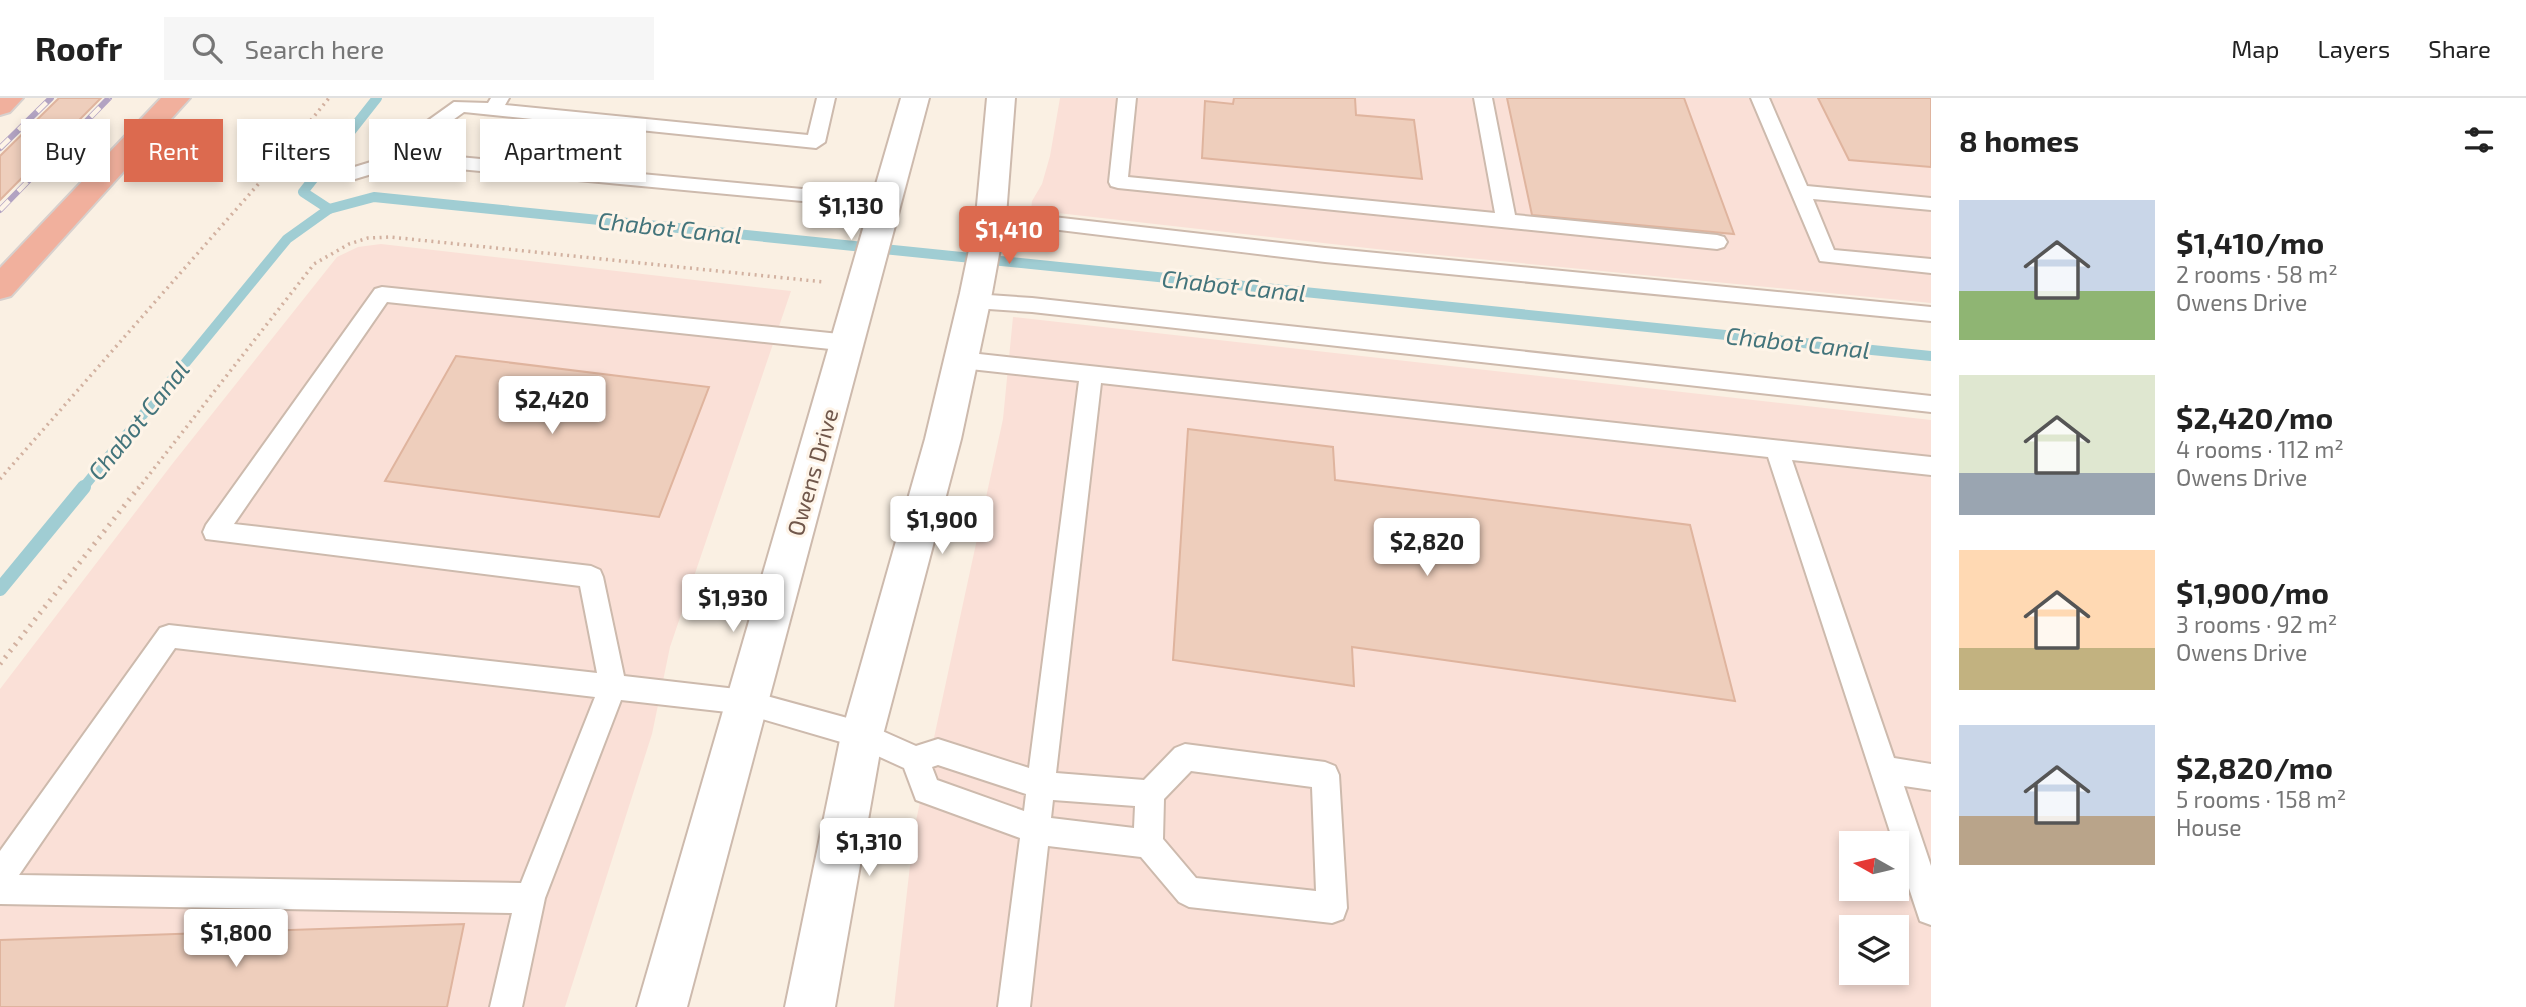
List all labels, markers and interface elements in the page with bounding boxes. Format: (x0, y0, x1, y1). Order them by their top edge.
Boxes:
search box (164, 17, 654, 80)
text: Roofr (35, 28, 122, 68)
icon: search (188, 29, 226, 67)
text: Search here (244, 33, 384, 64)
text: Map (2231, 34, 2279, 63)
text: Layers (2317, 34, 2390, 63)
text: Share (2428, 34, 2491, 63)
chip: Buy (21, 119, 110, 182)
chip: Rent (124, 119, 223, 182)
chip: Filters (237, 119, 355, 182)
chip: New (369, 119, 466, 182)
chip: Apartment (480, 119, 646, 182)
icon: filters (2460, 121, 2498, 159)
text: 8 homes (1959, 122, 2079, 158)
pin: $1,130 (794, 183, 908, 242)
text: $1,130 (818, 191, 884, 219)
water label: Chabot Canal (597, 205, 743, 249)
pin: $1,410 (952, 206, 1066, 266)
text: $1,410 (975, 215, 1043, 243)
text: $1,410/mo (2176, 224, 2324, 260)
icon: home (2015, 228, 2099, 312)
text: 2 rooms · 58 m² (2176, 260, 2338, 288)
water label: Chabot Canal (1161, 263, 1307, 307)
text: Owens Drive (2176, 288, 2307, 316)
water label: Chabot Canal (1725, 320, 1871, 364)
water label: Chabot Canal (81, 355, 195, 485)
pin: $2,420 (495, 376, 609, 436)
text: $2,420 (515, 385, 589, 413)
text: $2,420/mo (2176, 399, 2333, 435)
icon: home (2015, 403, 2099, 487)
street label: Owens Drive (780, 405, 844, 539)
text: 4 rooms · 112 m² (2176, 435, 2344, 463)
text: Owens Drive (2176, 463, 2307, 491)
pin: $1,900 (885, 496, 999, 556)
text: $1,900 (906, 505, 978, 533)
pin: $2,820 (1370, 518, 1484, 578)
text: $2,820 (1390, 527, 1464, 555)
pin: $1,930 (676, 574, 790, 634)
text: $1,900/mo (2176, 574, 2329, 610)
icon: home (2015, 578, 2099, 662)
text: $1,930 (698, 583, 768, 611)
text: 3 rooms · 92 m² (2176, 610, 2337, 638)
text: Owens Drive (2176, 638, 2307, 666)
text: $2,820/mo (2176, 749, 2333, 785)
icon: home (2015, 753, 2099, 837)
text: 5 rooms · 158 m² (2176, 785, 2346, 813)
text: House (2176, 813, 2242, 841)
pin: $1,310 (812, 818, 926, 878)
text: $1,310 (836, 827, 902, 855)
north arrow (1839, 831, 1909, 901)
map controls (1839, 831, 1909, 985)
pin: $1,800 (179, 910, 293, 969)
button: layers (1839, 915, 1909, 985)
text: $1,800 (200, 918, 272, 946)

